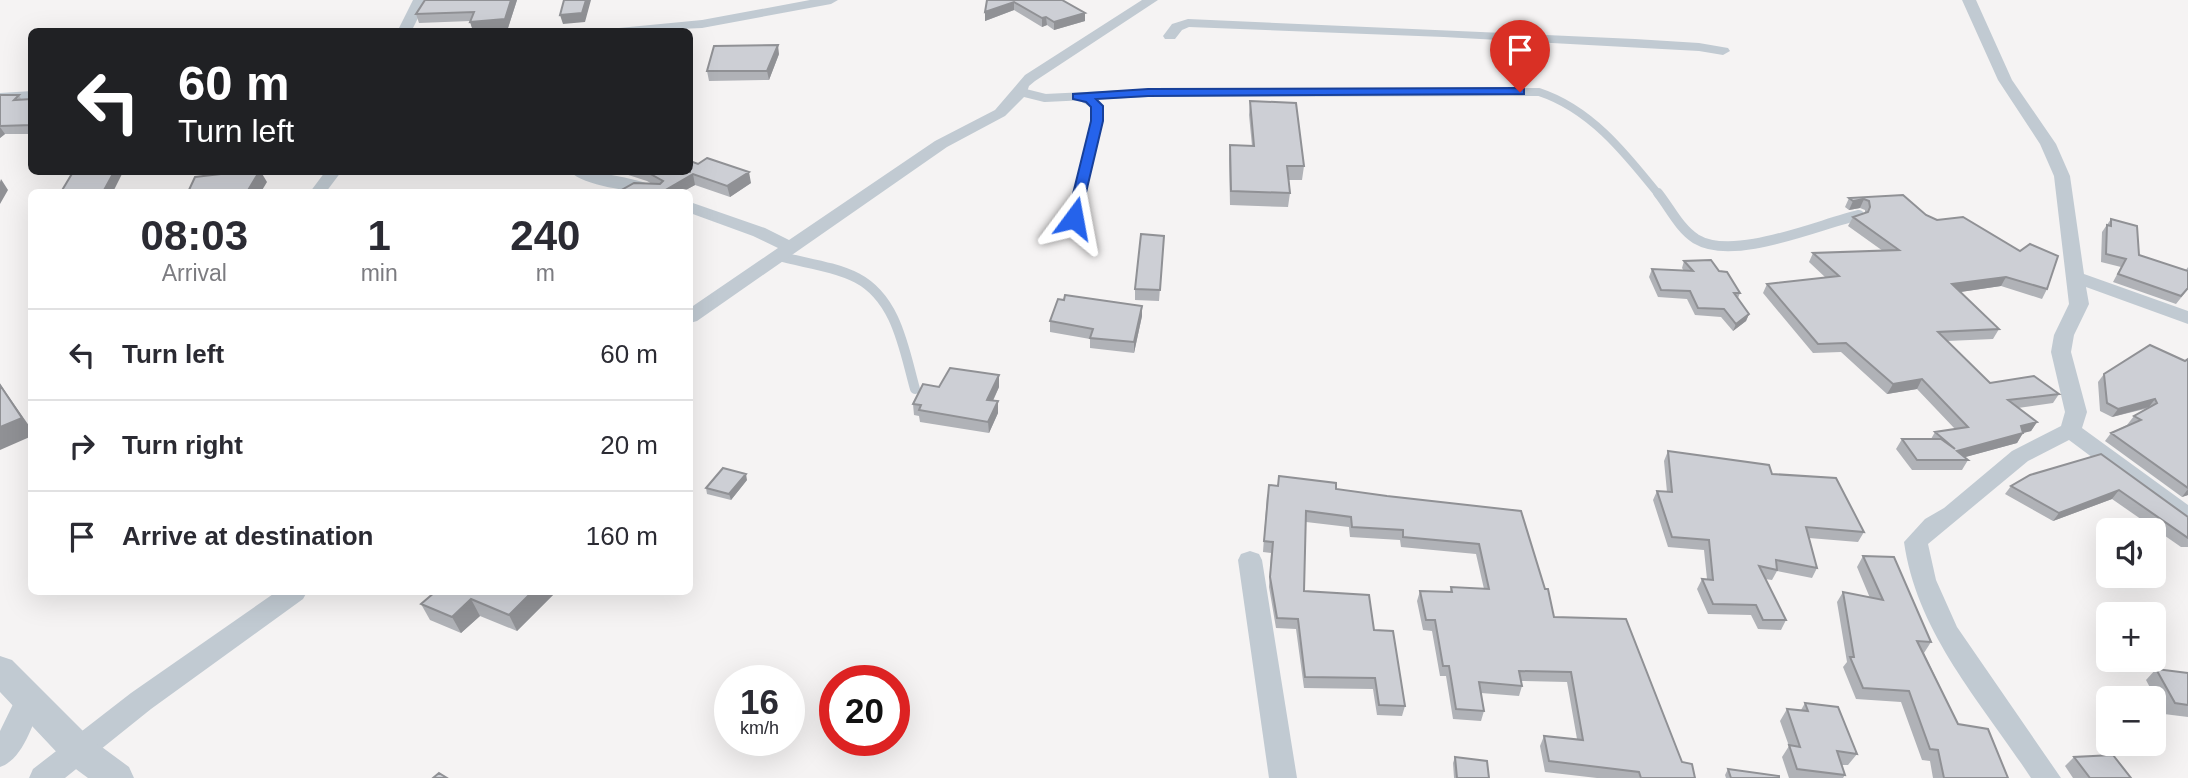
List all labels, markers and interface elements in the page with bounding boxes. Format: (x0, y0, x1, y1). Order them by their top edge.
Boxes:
pin (1490, 20, 1550, 92)
icon: arrive (1501, 31, 1539, 69)
icon: left (63, 56, 154, 147)
text: 60 m (178, 56, 290, 110)
text: Turn left (178, 113, 294, 149)
position arrow (1037, 181, 1111, 255)
text: 08:03 (141, 212, 248, 259)
text: 1 (367, 212, 391, 259)
text: 240 (510, 212, 580, 259)
text: Arrival (162, 260, 227, 286)
text: min (361, 260, 398, 286)
text: m (536, 260, 555, 286)
icon: left (63, 336, 101, 374)
text: Turn left (122, 339, 224, 369)
text: 60 m (600, 339, 658, 369)
icon: right (63, 427, 101, 465)
text: Turn right (122, 430, 243, 460)
text: 20 m (600, 430, 658, 460)
icon: arrive (63, 518, 101, 556)
map controls (2096, 518, 2166, 756)
button: sound (2096, 518, 2166, 588)
text: Arrive at destination (122, 521, 373, 551)
text: 160 m (586, 521, 658, 551)
button: + (2096, 602, 2166, 672)
speed limit sign: 20 (819, 665, 910, 756)
text: 16 (740, 682, 779, 721)
button: − (2096, 686, 2166, 756)
text: km/h (740, 718, 779, 738)

